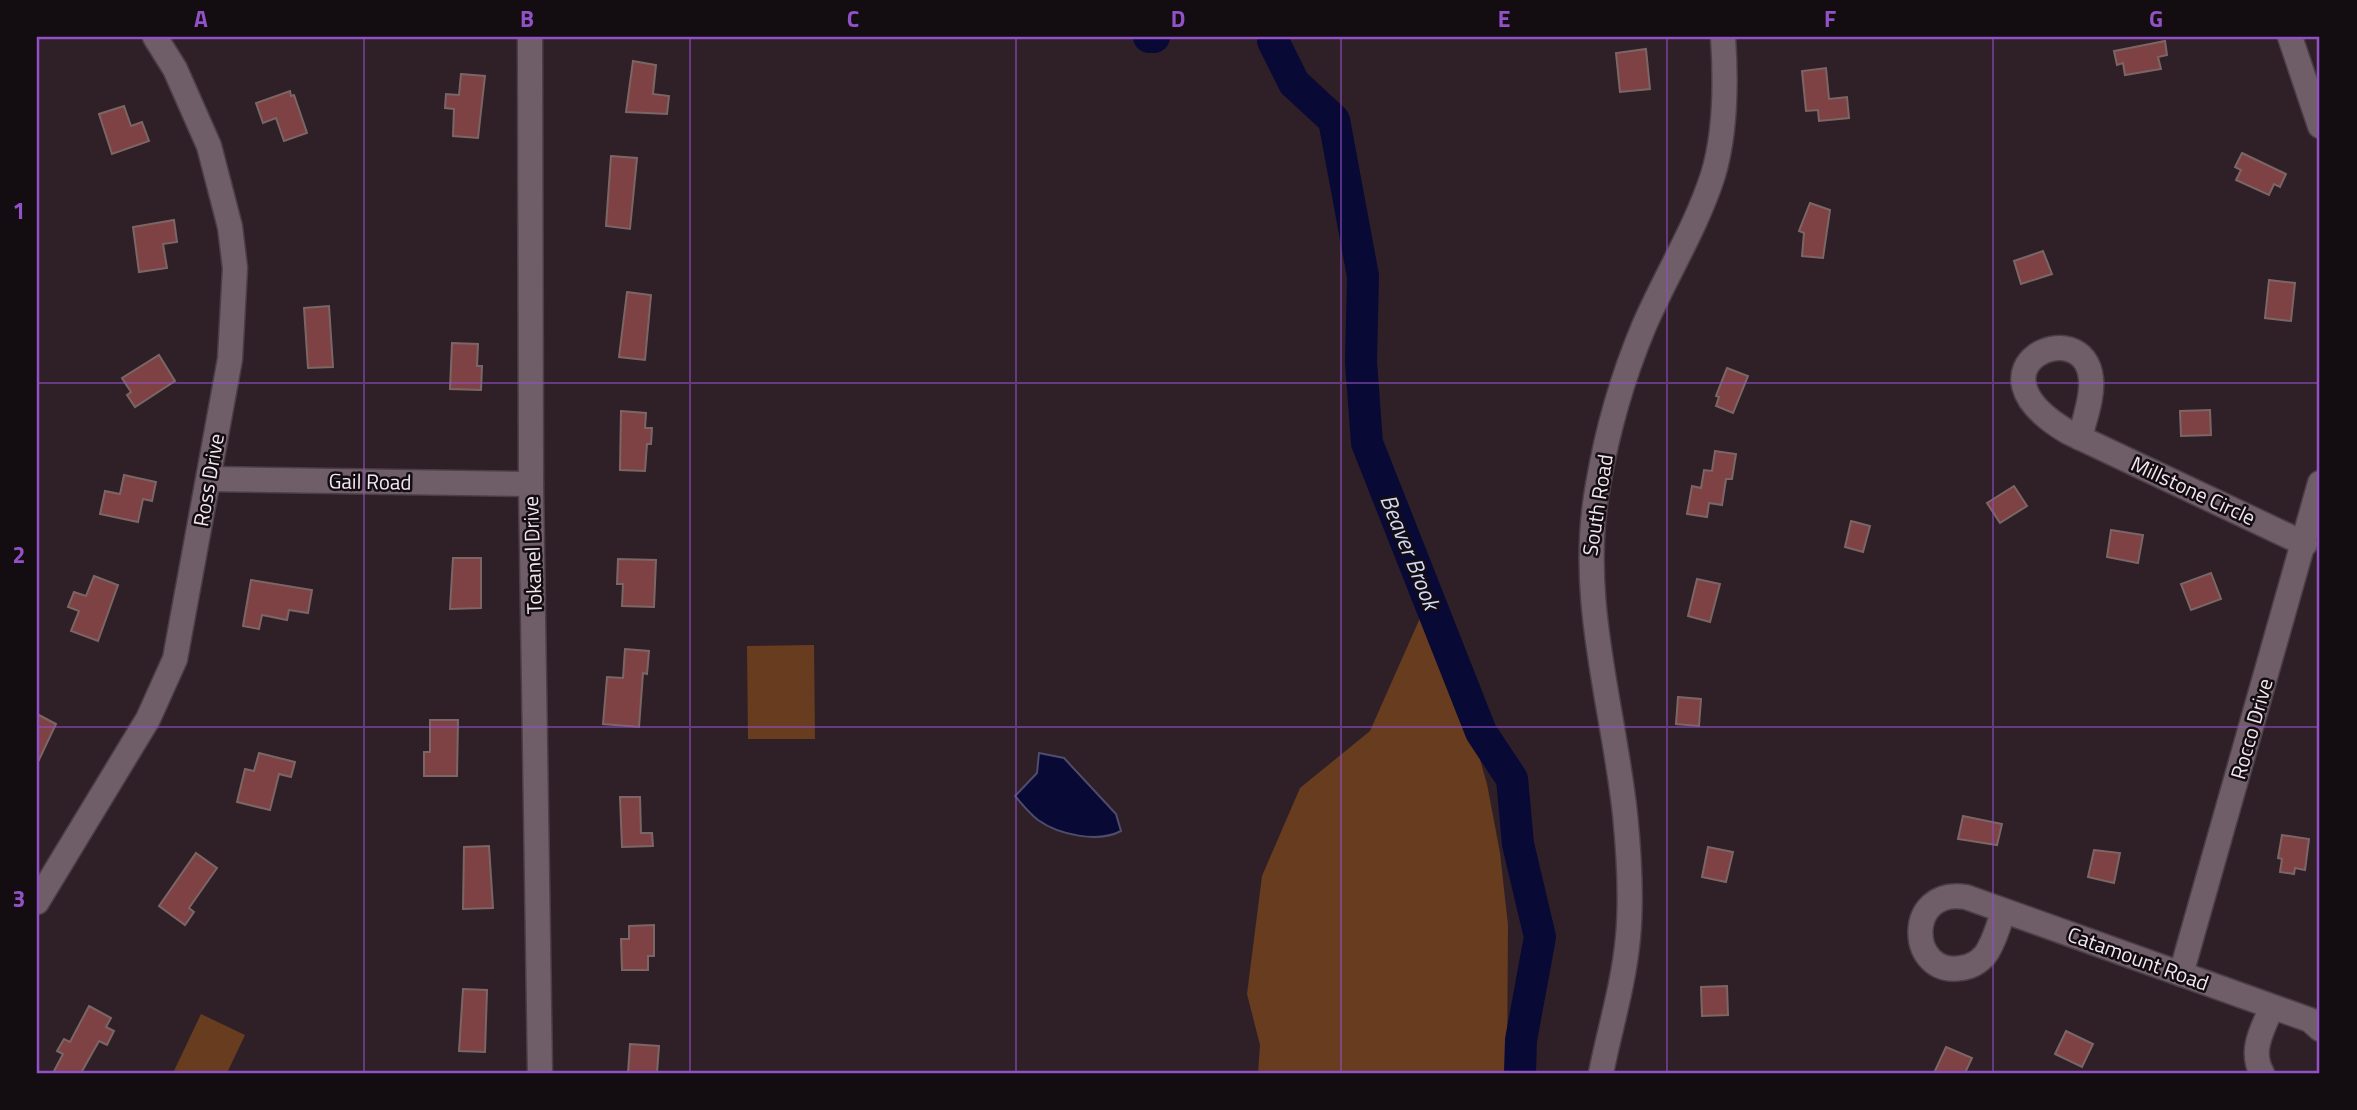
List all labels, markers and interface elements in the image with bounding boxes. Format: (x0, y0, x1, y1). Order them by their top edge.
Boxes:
text: A (194, 1, 208, 36)
text: B (520, 1, 534, 36)
text: C (847, 1, 859, 36)
text: D (1171, 1, 1185, 36)
text: E (1498, 1, 1510, 36)
text: F (1824, 1, 1836, 36)
text: G (2149, 1, 2163, 36)
text: 1 (13, 193, 25, 228)
street label: Ross Drive (184, 431, 232, 529)
street label: Millstone Circle (2126, 447, 2261, 533)
street label: South Road (1573, 452, 1621, 558)
street label: Gail Road (328, 464, 412, 498)
water label: Beaver Brook (1371, 489, 1451, 617)
street label: Tokanel Drive (514, 495, 550, 615)
text: 2 (13, 537, 25, 572)
street label: Rocco Drive (2221, 675, 2281, 783)
text: 3 (13, 881, 25, 916)
street label: Catamount Road (2063, 918, 2213, 998)

